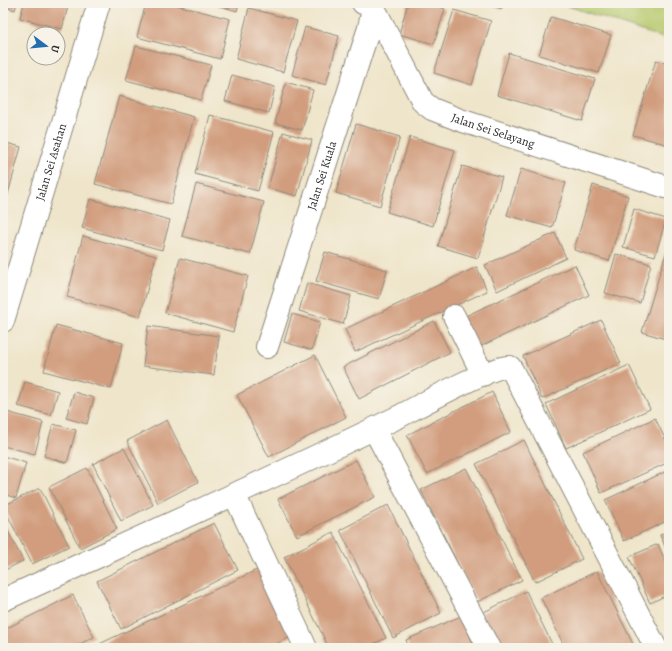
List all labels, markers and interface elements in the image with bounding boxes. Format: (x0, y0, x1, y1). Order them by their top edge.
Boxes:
north arrow (26, 26, 66, 66)
text: U (47, 43, 63, 55)
street label: Jalan Sei Selayang (449, 109, 537, 152)
street label: Jalan Sei Asahan (32, 121, 70, 203)
street label: Jalan Sei Kuala (303, 138, 341, 212)

